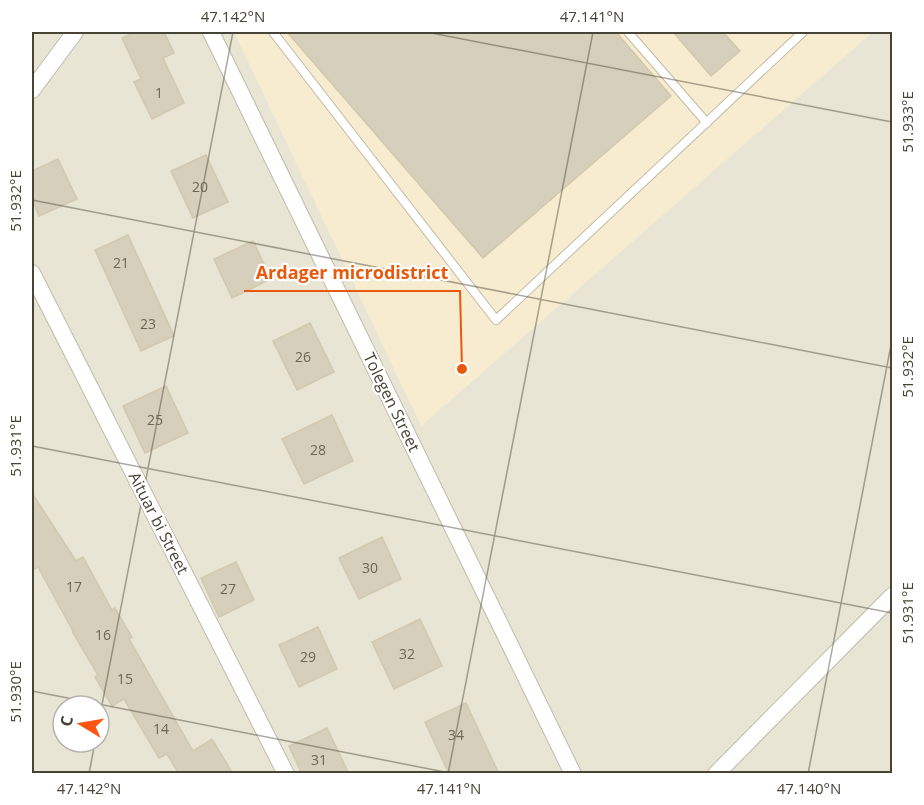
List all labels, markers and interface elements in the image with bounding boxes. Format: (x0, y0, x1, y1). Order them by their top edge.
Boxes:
text: 47.142°N (201, 6, 265, 26)
text: 47.141°N (560, 6, 624, 26)
house number: 1 (155, 83, 163, 102)
text: 51.933°E (897, 91, 917, 153)
text: 51.932°E (5, 170, 25, 232)
house number: 20 (192, 177, 208, 196)
house number: 21 (113, 253, 129, 272)
callout: Ardager microdistrict (244, 255, 460, 291)
text: Ardager microdistrict (256, 260, 448, 284)
house number: 23 (140, 314, 156, 333)
text: 51.932°E (897, 336, 917, 398)
house number: 26 (295, 347, 311, 366)
street label: Tolegen Street (358, 349, 426, 456)
house number: 25 (147, 410, 163, 429)
text: 51.931°E (5, 415, 25, 477)
house number: 28 (310, 440, 326, 459)
street label: Aituar bi Street (124, 468, 194, 578)
house number: 30 (362, 558, 378, 577)
house number: 17 (66, 577, 82, 596)
house number: 27 (220, 579, 236, 598)
text: 51.931°E (897, 582, 917, 644)
house number: 16 (95, 625, 111, 644)
house number: 32 (399, 644, 415, 663)
house number: 29 (300, 647, 316, 666)
text: 51.930°E (5, 661, 25, 723)
house number: 15 (117, 669, 133, 688)
north arrow (51, 694, 111, 754)
text: С (55, 714, 78, 728)
house number: 14 (153, 719, 169, 738)
house number: 34 (448, 725, 464, 744)
house number: 31 (311, 750, 327, 769)
text: 47.142°N (57, 778, 121, 798)
text: 47.141°N (417, 778, 481, 798)
text: 47.140°N (777, 778, 841, 798)

